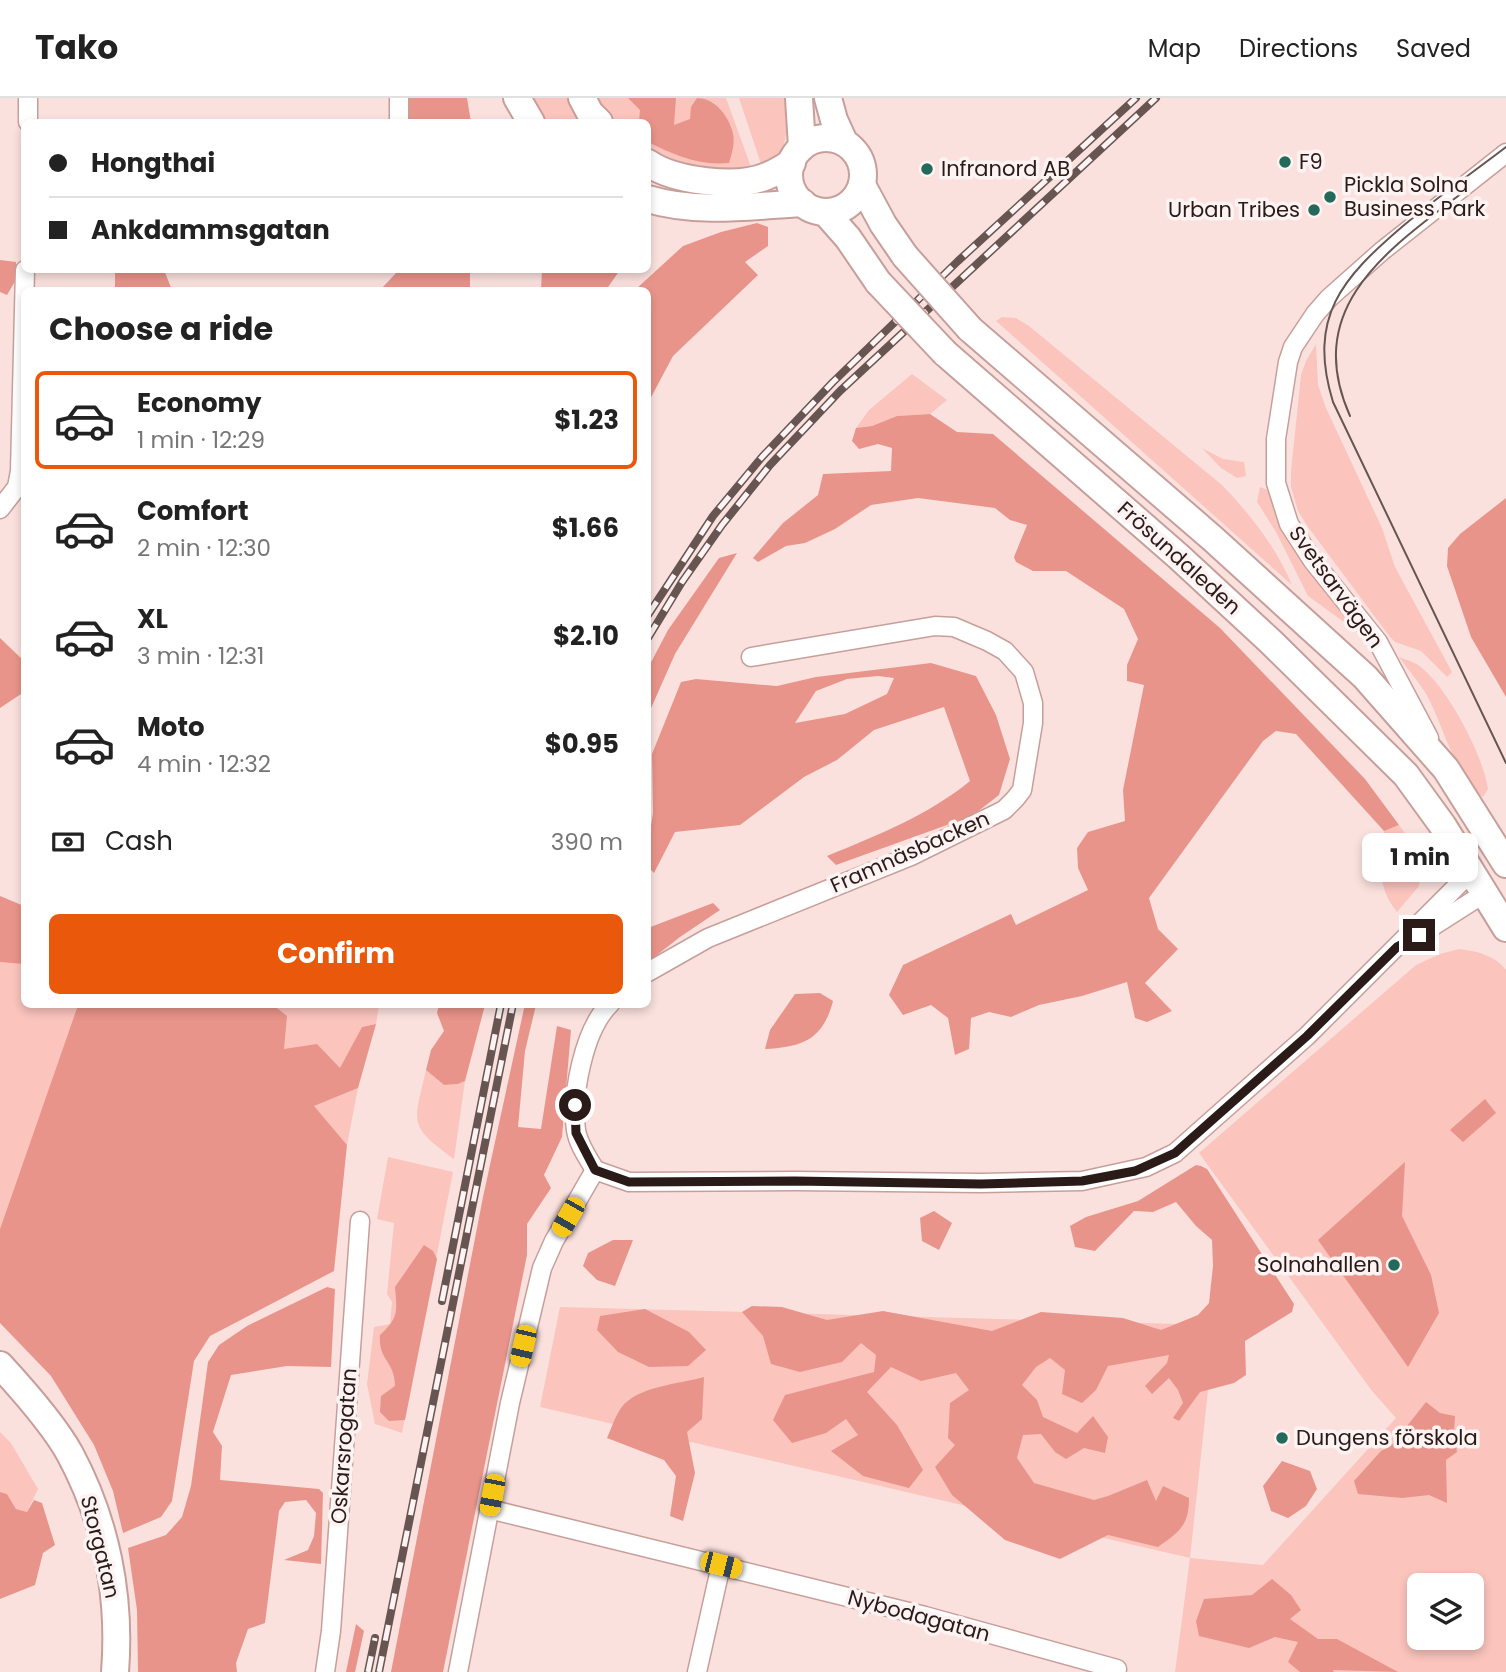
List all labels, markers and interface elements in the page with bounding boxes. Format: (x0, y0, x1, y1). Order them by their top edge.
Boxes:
text: Tako (35, 24, 118, 71)
text: Map (1148, 32, 1201, 65)
text: Directions (1239, 32, 1358, 65)
text: Saved (1396, 32, 1471, 65)
text: Hongthai (91, 145, 215, 181)
place label: F9 (1299, 147, 1323, 176)
place label: Infranord AB (941, 154, 1070, 183)
marker: F9 (1277, 154, 1293, 170)
marker: Infranord AB (919, 161, 935, 177)
place label: Pickla Solna Business Park (1344, 170, 1486, 223)
marker: Pickla Solna Business Park (1322, 189, 1338, 205)
place label: Urban Tribes (1168, 195, 1300, 224)
marker: Urban Tribes (1306, 202, 1322, 218)
text: Ankdammsgatan (91, 212, 330, 248)
text: Choose a ride (49, 306, 273, 351)
text: Economy (137, 385, 261, 421)
icon: car (53, 389, 116, 452)
text: $1.23 (554, 402, 619, 438)
text: 1 min · 12:29 (137, 424, 265, 456)
text: Comfort (137, 493, 249, 529)
street label: Frösundaleden (1111, 494, 1247, 621)
icon: car (53, 497, 116, 560)
text: $1.66 (552, 510, 619, 546)
street label: Svetsarvägen (1282, 520, 1391, 654)
text: 2 min · 12:30 (137, 532, 271, 564)
text: XL (137, 601, 168, 637)
icon: car (53, 605, 116, 668)
text: $2.10 (553, 618, 619, 654)
text: 3 min · 12:31 (137, 640, 264, 672)
text: Moto (137, 709, 205, 745)
icon: car (53, 713, 116, 776)
text: $0.95 (545, 726, 619, 762)
text: 4 min · 12:32 (137, 748, 271, 780)
street label: Framnäsbacken (826, 803, 994, 900)
icon: cash (49, 823, 87, 861)
text: Cash (105, 823, 173, 859)
text: 390 m (551, 826, 623, 858)
callout: 1 min (1361, 834, 1477, 882)
text: 1 min (1390, 841, 1450, 873)
button: Confirm (49, 914, 623, 994)
route end (1403, 919, 1435, 951)
route start (559, 1089, 591, 1121)
car (549, 1194, 588, 1240)
place label: Solnahallen (1257, 1250, 1380, 1279)
marker: Solnahallen (1386, 1257, 1402, 1273)
car (509, 1323, 538, 1369)
street label: Oskarsrogatan (324, 1367, 363, 1525)
place label: Dungens förskola (1296, 1423, 1478, 1452)
marker: Dungens förskola (1274, 1430, 1290, 1446)
car (478, 1472, 507, 1518)
street label: Storgatan (74, 1492, 127, 1601)
car (699, 1550, 744, 1580)
map controls (1407, 1573, 1484, 1650)
button: layers (1407, 1573, 1484, 1650)
street label: Nybodagatan (845, 1583, 994, 1648)

